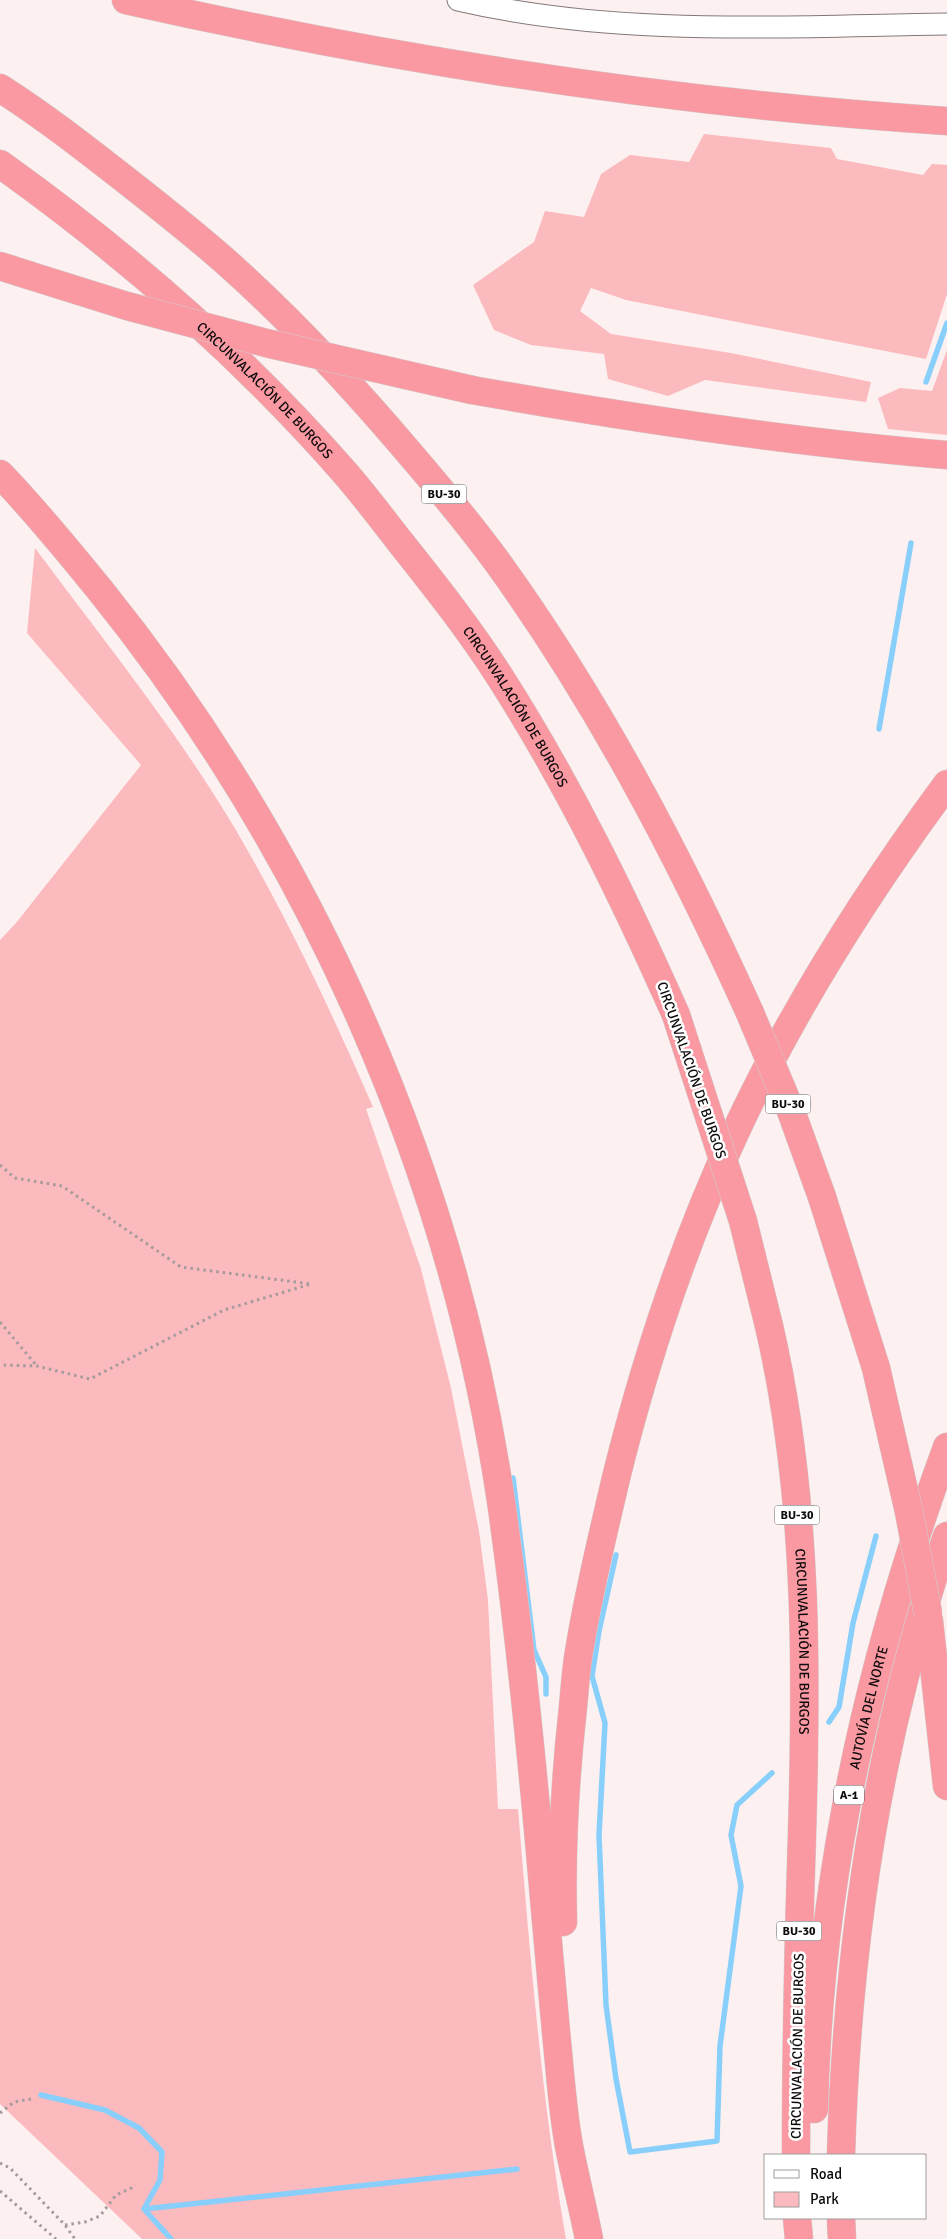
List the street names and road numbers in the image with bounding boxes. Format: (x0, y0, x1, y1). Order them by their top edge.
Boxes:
street label: CIRCUNVALACIÓN DE BURGOS (193, 318, 337, 463)
road number: BU-30 (422, 484, 466, 504)
street label: CIRCUNVALACIÓN DE BURGOS (459, 623, 571, 790)
street label: CIRCUNVALACIÓN DE BURGOS (653, 979, 730, 1161)
road number: BU-30 (766, 1094, 810, 1114)
road number: BU-30 (774, 1506, 820, 1524)
street label: CIRCUNVALACIÓN DE BURGOS (791, 1548, 812, 1735)
street label: AUTOVÍA DEL NORTE (846, 1644, 892, 1771)
road number: A-1 (834, 1786, 864, 1804)
road number: BU-30 (776, 1922, 822, 1940)
street label: CIRCUNVALACIÓN DE BURGOS (787, 1953, 808, 2139)

